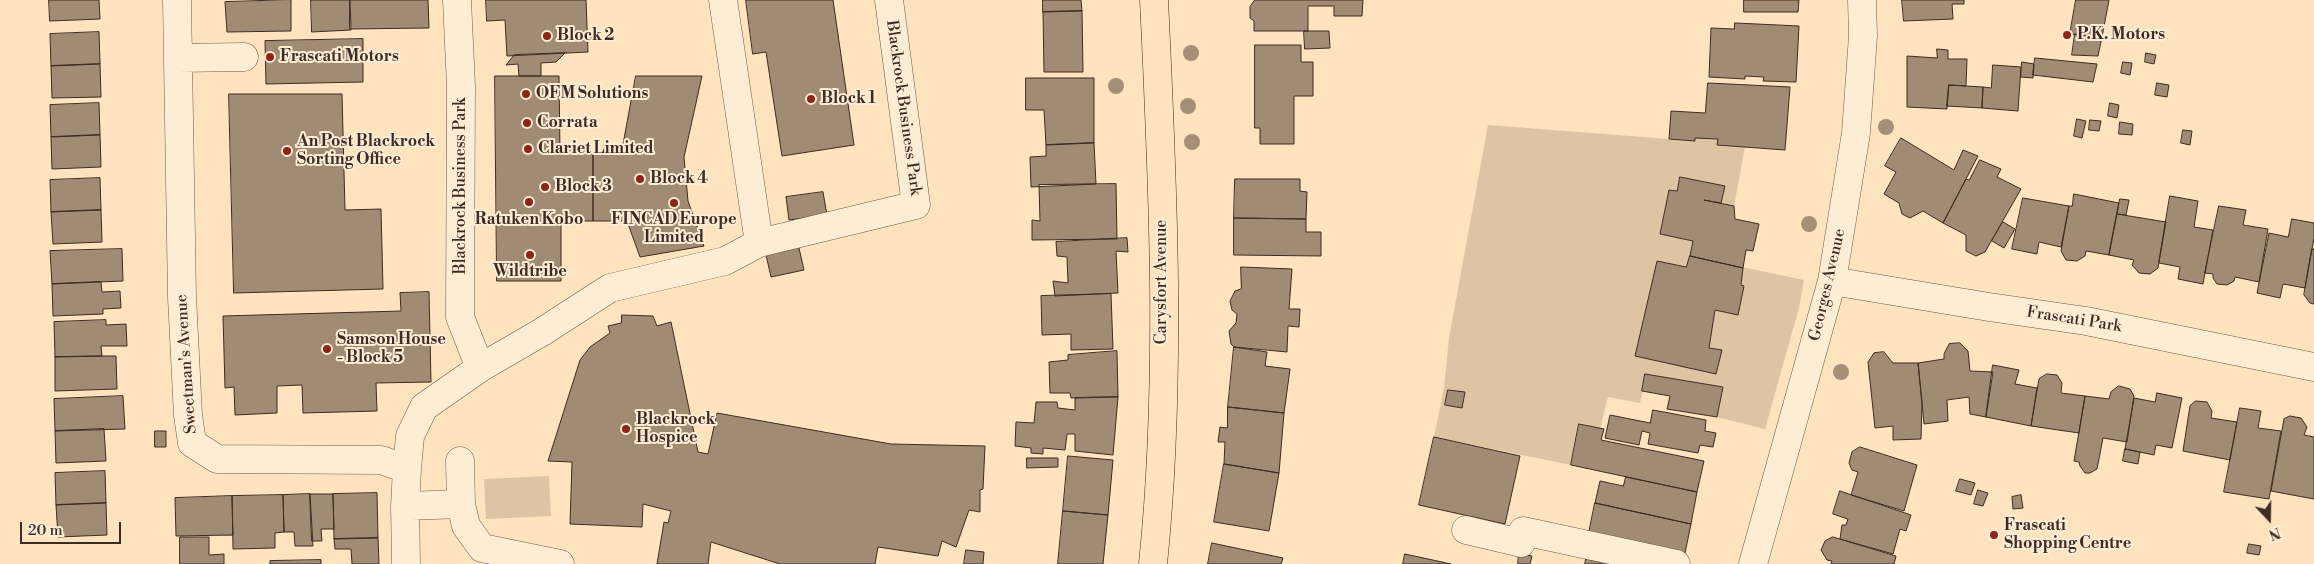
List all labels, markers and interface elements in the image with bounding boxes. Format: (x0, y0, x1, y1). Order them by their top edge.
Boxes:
street label: Blackrock Business Park (881, 19, 925, 197)
place label: P.K. Motors (2077, 25, 2165, 45)
place label: Block 2 (557, 26, 614, 46)
marker: P.K. Motors (2061, 29, 2073, 41)
marker: Block 2 (541, 30, 553, 42)
place label: Frascati Motors (280, 47, 399, 67)
marker: Frascati Motors (264, 51, 276, 63)
place label: OFM Solutions (536, 84, 648, 104)
marker: OFM Solutions (520, 88, 532, 100)
place label: Block 1 (821, 89, 876, 109)
marker: Block 1 (805, 93, 817, 105)
street label: Blackrock Business Park (451, 98, 471, 274)
place label: Corrata (537, 113, 598, 133)
marker: Corrata (521, 117, 533, 129)
place label: An Post Blackrock Sorting Office (297, 132, 435, 170)
place label: Clariet Limited (538, 139, 654, 159)
marker: Clariet Limited (522, 143, 534, 155)
marker: An Post Blackrock Sorting Office (281, 145, 293, 157)
place label: Block 4 (650, 169, 708, 189)
marker: Block 4 (634, 173, 646, 185)
place label: Block 3 (555, 177, 612, 197)
marker: Block 3 (539, 181, 551, 193)
marker: Ratuken Kobo (523, 196, 535, 208)
marker: FINCAD Europe Limited (668, 197, 680, 209)
place label: Ratuken Kobo (475, 210, 583, 230)
place label: FINCAD Europe Limited (611, 210, 737, 248)
street label: Carysfort Avenue (1152, 220, 1172, 344)
street label: Georges Avenue (1806, 227, 1850, 343)
marker: Wildtribe (524, 249, 536, 261)
place label: Wildtribe (493, 262, 567, 282)
street label: Sweetman's Avenue (173, 294, 201, 434)
street label: Frascati Park (2025, 303, 2123, 337)
place label: Samson House - Block 5 (337, 330, 446, 368)
marker: Samson House - Block 5 (321, 343, 333, 355)
place label: Blackrock Hospice (636, 410, 715, 448)
marker: Blackrock Hospice (620, 423, 632, 435)
north arrow (2244, 494, 2294, 544)
scale bar (22, 512, 124, 544)
place label: Frascati Shopping Centre (2004, 516, 2131, 554)
text: 20 m (28, 521, 63, 540)
text: N (2266, 523, 2283, 543)
marker: Frascati Shopping Centre (1988, 529, 2000, 541)

